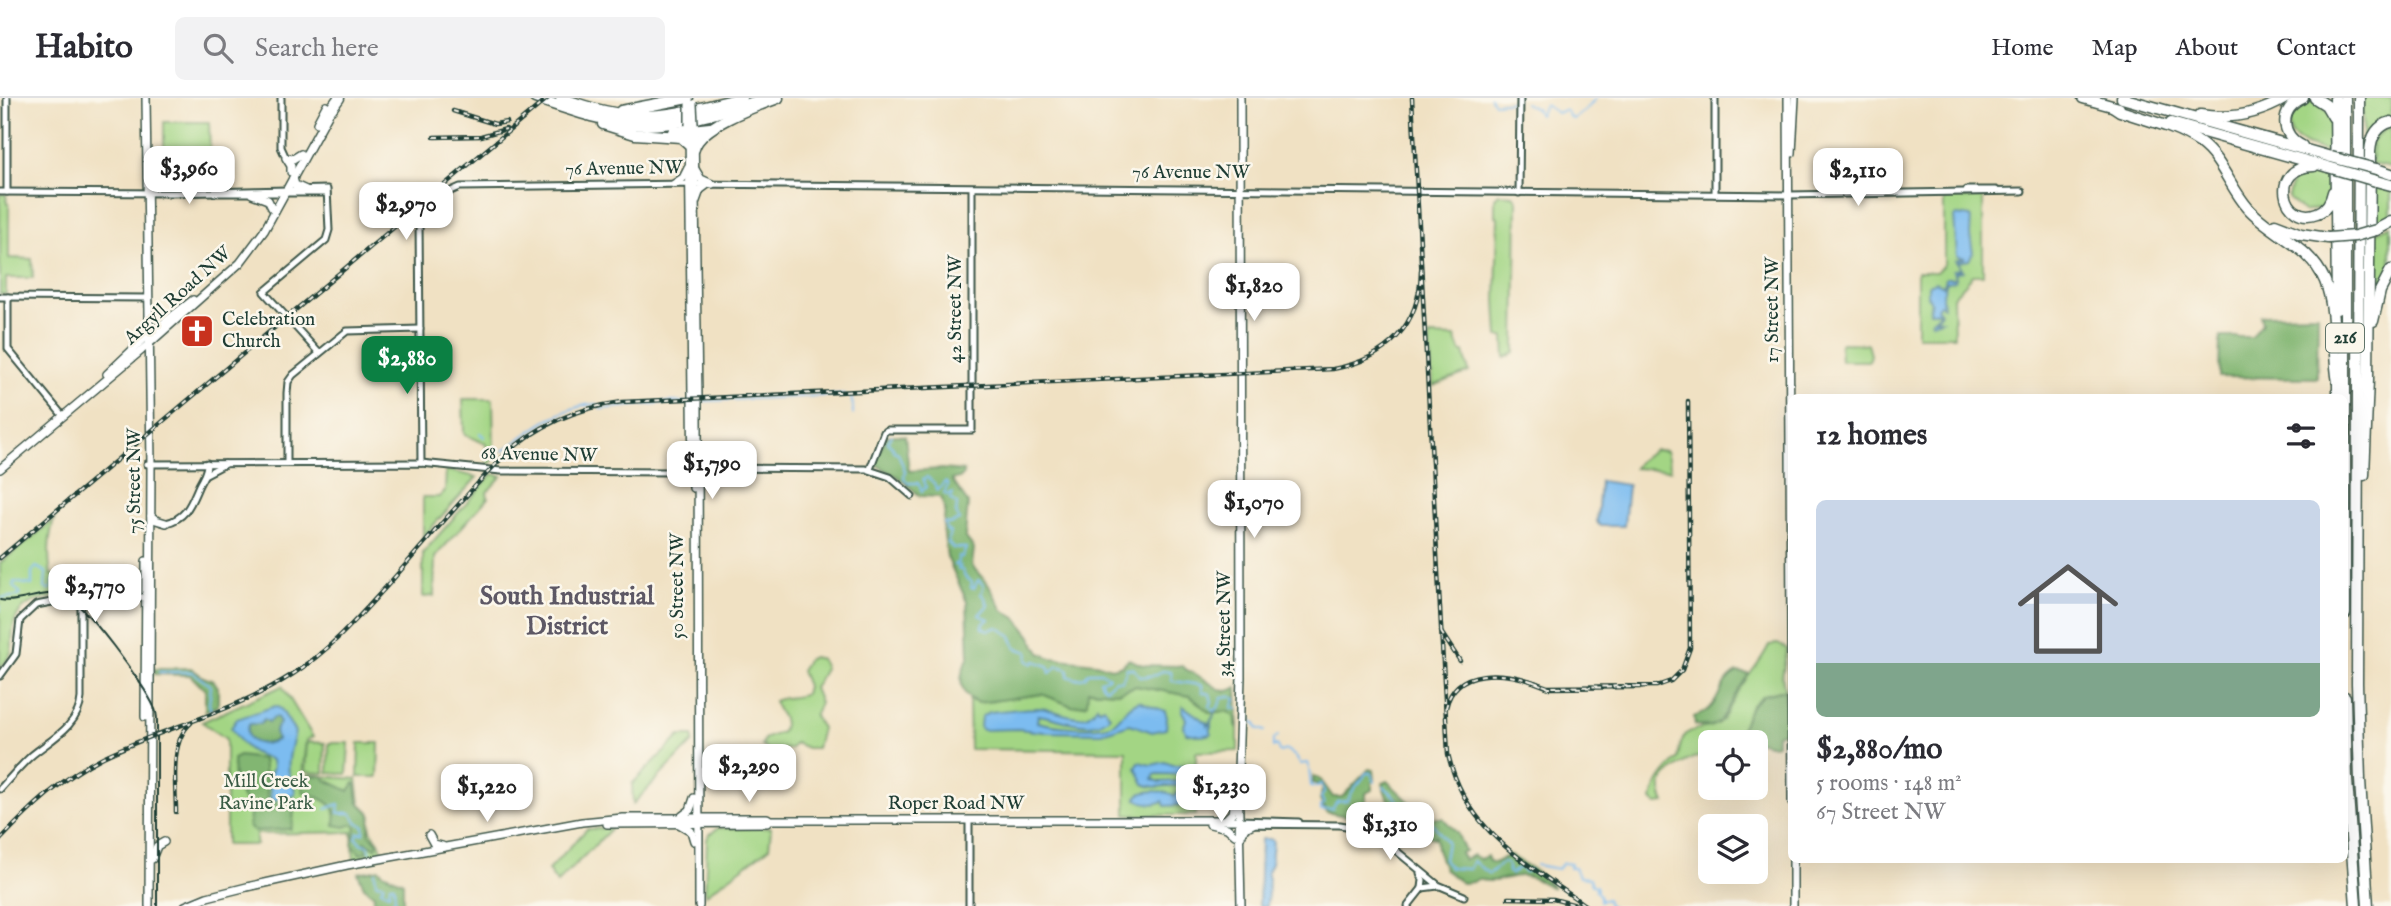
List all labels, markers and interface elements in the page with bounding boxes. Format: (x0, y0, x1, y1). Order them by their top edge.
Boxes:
search box (175, 17, 665, 80)
text: Habito (35, 27, 133, 69)
icon: search (199, 29, 237, 67)
text: Search here (255, 32, 379, 65)
text: Home (1991, 33, 2054, 64)
text: Map (2092, 33, 2138, 64)
text: About (2176, 33, 2238, 64)
text: Contact (2276, 33, 2356, 64)
pin: $3,960 (132, 146, 246, 206)
pin: $2,110 (1801, 148, 1915, 208)
text: $3,960 (160, 154, 218, 183)
street label: 76 Avenue NW (565, 156, 684, 182)
text: $2,110 (1829, 156, 1887, 185)
street label: 76 Avenue NW (1132, 161, 1251, 185)
pin: $2,970 (349, 183, 463, 242)
text: $2,970 (375, 190, 437, 219)
street label: Argyll Road NW (119, 241, 237, 351)
street label: 42 Street NW (944, 254, 968, 363)
street label: 17 Street NW (1761, 256, 1785, 363)
pin: $1,820 (1197, 264, 1311, 323)
text: $1,820 (1225, 271, 1283, 300)
place label: Celebration Church (222, 308, 315, 354)
church icon: Celebration Church (178, 312, 216, 350)
road number: 216 (2326, 324, 2364, 352)
pin: $2,880 (350, 336, 464, 396)
text: $2,880 (378, 344, 436, 373)
text: 12 homes (1816, 417, 1927, 455)
icon: filters (2282, 417, 2320, 455)
street label: 75 Street NW (123, 427, 147, 534)
street label: 68 Avenue NW (481, 442, 598, 468)
pin: $1,790 (655, 442, 769, 501)
text: $1,790 (683, 449, 741, 478)
pin: $1,070 (1197, 480, 1311, 540)
text: $1,070 (1224, 488, 1284, 517)
street label: 50 Street NW (666, 532, 690, 639)
icon: home (2005, 546, 2131, 672)
pin: $2,770 (38, 564, 152, 624)
street label: 34 Street NW (1213, 570, 1237, 677)
text: $2,770 (64, 572, 126, 601)
district label: South Industrial District (480, 580, 655, 643)
map controls (1698, 730, 1768, 884)
button: locate (1698, 730, 1768, 800)
text: $2,880/mo (1816, 731, 1942, 769)
pin: $2,290 (692, 744, 806, 804)
text: $2,290 (718, 752, 780, 781)
pin: $1,220 (430, 764, 544, 824)
pin: $1,230 (1164, 764, 1278, 824)
text: 5 rooms · 148 m² (1816, 769, 1962, 798)
park label: Mill Creek Ravine Park (218, 770, 314, 816)
text: $1,220 (457, 772, 517, 801)
text: $1,230 (1192, 772, 1250, 801)
street label: Roper Road NW (888, 792, 1025, 816)
text: 67 Street NW (1816, 798, 1945, 827)
pin: $1,310 (1333, 802, 1447, 862)
text: $1,310 (1362, 810, 1418, 839)
button: layers (1698, 814, 1768, 884)

